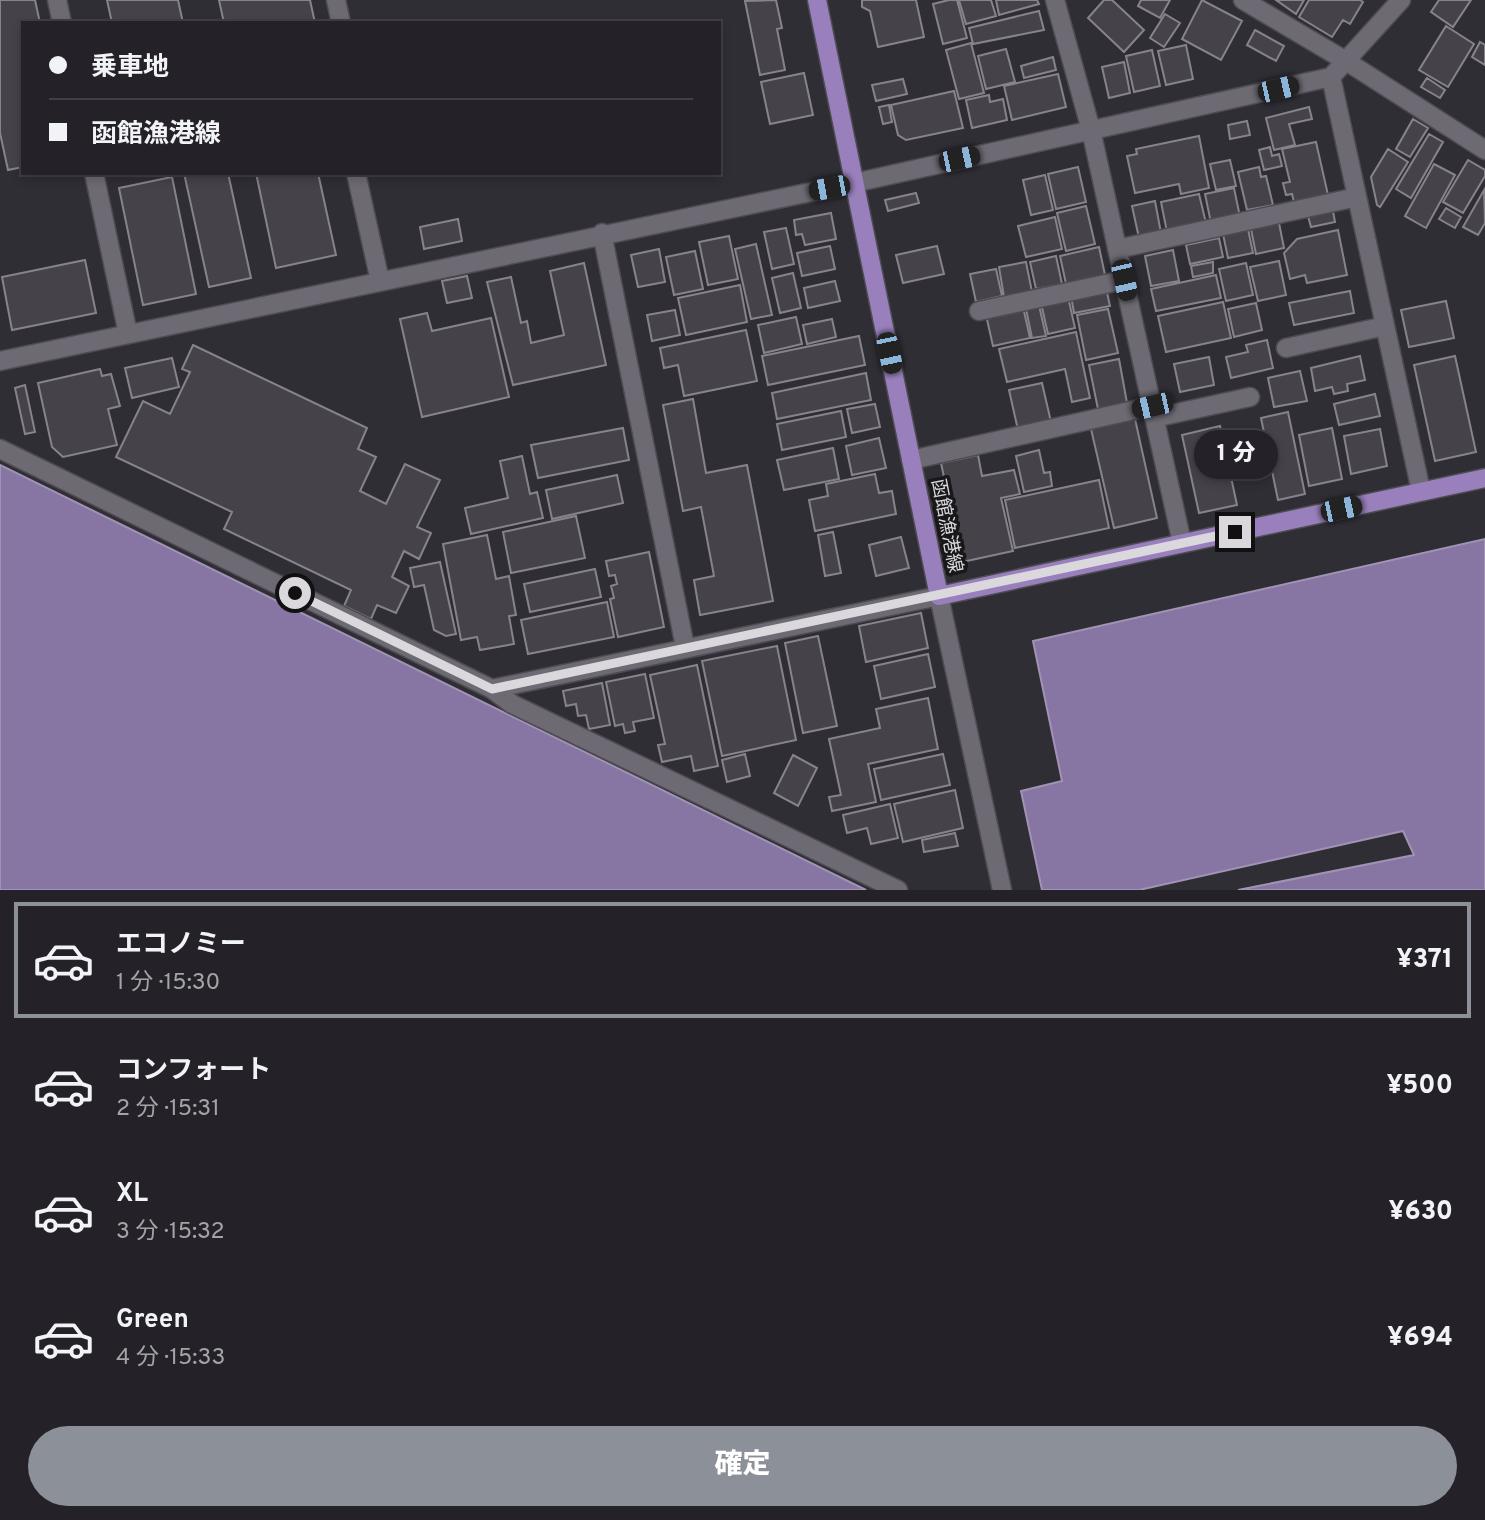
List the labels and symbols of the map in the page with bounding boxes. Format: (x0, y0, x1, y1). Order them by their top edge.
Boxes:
car (1256, 74, 1301, 104)
car (937, 144, 982, 174)
car (807, 174, 852, 202)
car (1110, 257, 1139, 303)
car (875, 330, 904, 376)
car (1130, 391, 1175, 421)
callout: 1 分 (1193, 430, 1277, 480)
street label: 函館漁港線 (925, 477, 967, 575)
car (1319, 494, 1364, 524)
route end (1219, 516, 1251, 548)
route start (279, 577, 311, 609)

